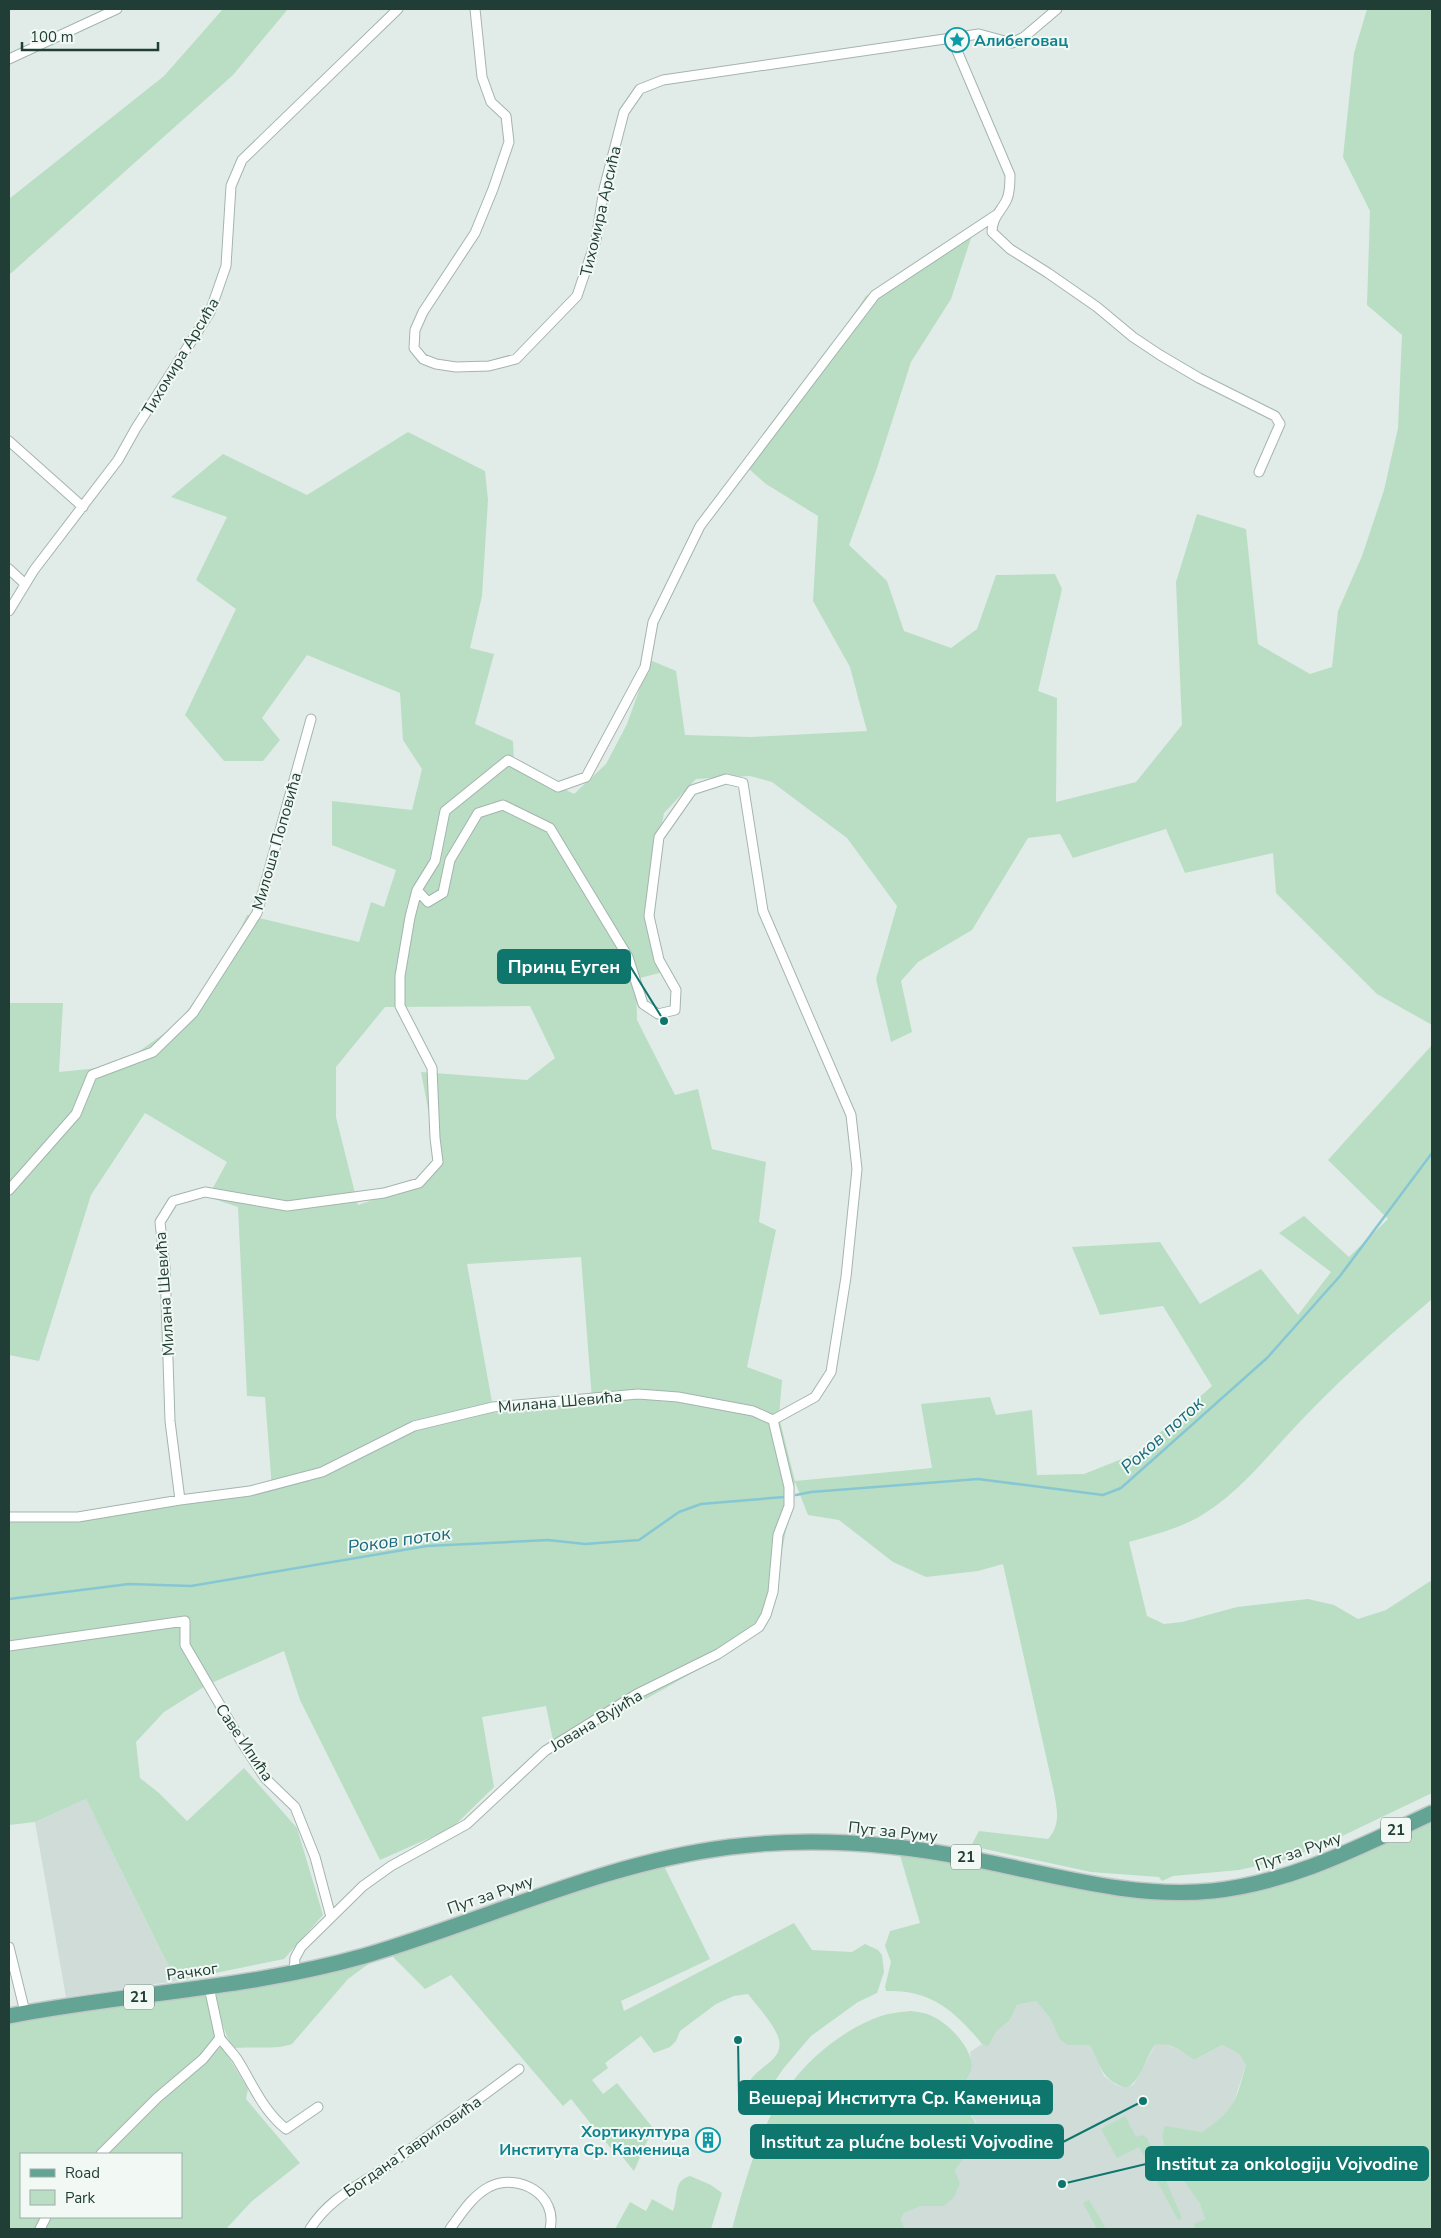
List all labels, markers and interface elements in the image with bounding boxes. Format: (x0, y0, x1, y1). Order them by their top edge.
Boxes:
scale bar (22, 20, 159, 52)
text: 100 m (30, 27, 74, 47)
place icon: Алибеговац (944, 27, 970, 53)
place label: Алибеговац (974, 30, 1068, 52)
street label: Тихомира Арсића (575, 144, 627, 279)
street label: Тихомира Арсића (137, 294, 225, 419)
street label: Милоша Поповића (247, 770, 307, 913)
callout: Принц Еуген (498, 950, 630, 983)
text: Принц Еуген (508, 955, 620, 979)
street label: Милана Шевића (150, 1231, 180, 1357)
street label: Милана Шевића (497, 1386, 623, 1418)
water label: Роков поток (1115, 1391, 1209, 1479)
water label: Роков поток (346, 1521, 453, 1559)
street label: Јована Вујића (545, 1685, 647, 1758)
street label: Саве Ипића (210, 1699, 278, 1786)
street label: Пут за Руму (847, 1816, 939, 1848)
road number: 21 (1381, 1818, 1411, 1842)
street label: Пут за Руму (1252, 1827, 1345, 1877)
road number: 21 (951, 1844, 981, 1870)
street label: Пут за Руму (444, 1870, 537, 1920)
street label: Рачког (165, 1957, 219, 1986)
road number: 21 (124, 1984, 154, 2010)
callout: Вешерај Института Ср. Каменица (739, 2081, 1052, 2114)
text: Вешерај Института Ср. Каменица (749, 2086, 1041, 2110)
street label: Богдана Гавриловића (339, 2091, 486, 2203)
place label: Хортикултура Института Ср. Каменица (499, 2121, 690, 2161)
callout: Institut za plućne bolesti Vojvodine (751, 2125, 1063, 2158)
building icon: Хортикултура Института Ср. Каменица (695, 2127, 721, 2153)
text: Institut za plućne bolesti Vojvodine (761, 2130, 1053, 2154)
callout: Institut za onkologiju Vojvodine (1146, 2147, 1428, 2180)
text: Institut za onkologiju Vojvodine (1156, 2152, 1418, 2176)
legend (20, 2153, 182, 2218)
text: Road (65, 2163, 100, 2183)
text: Park (65, 2188, 95, 2208)

